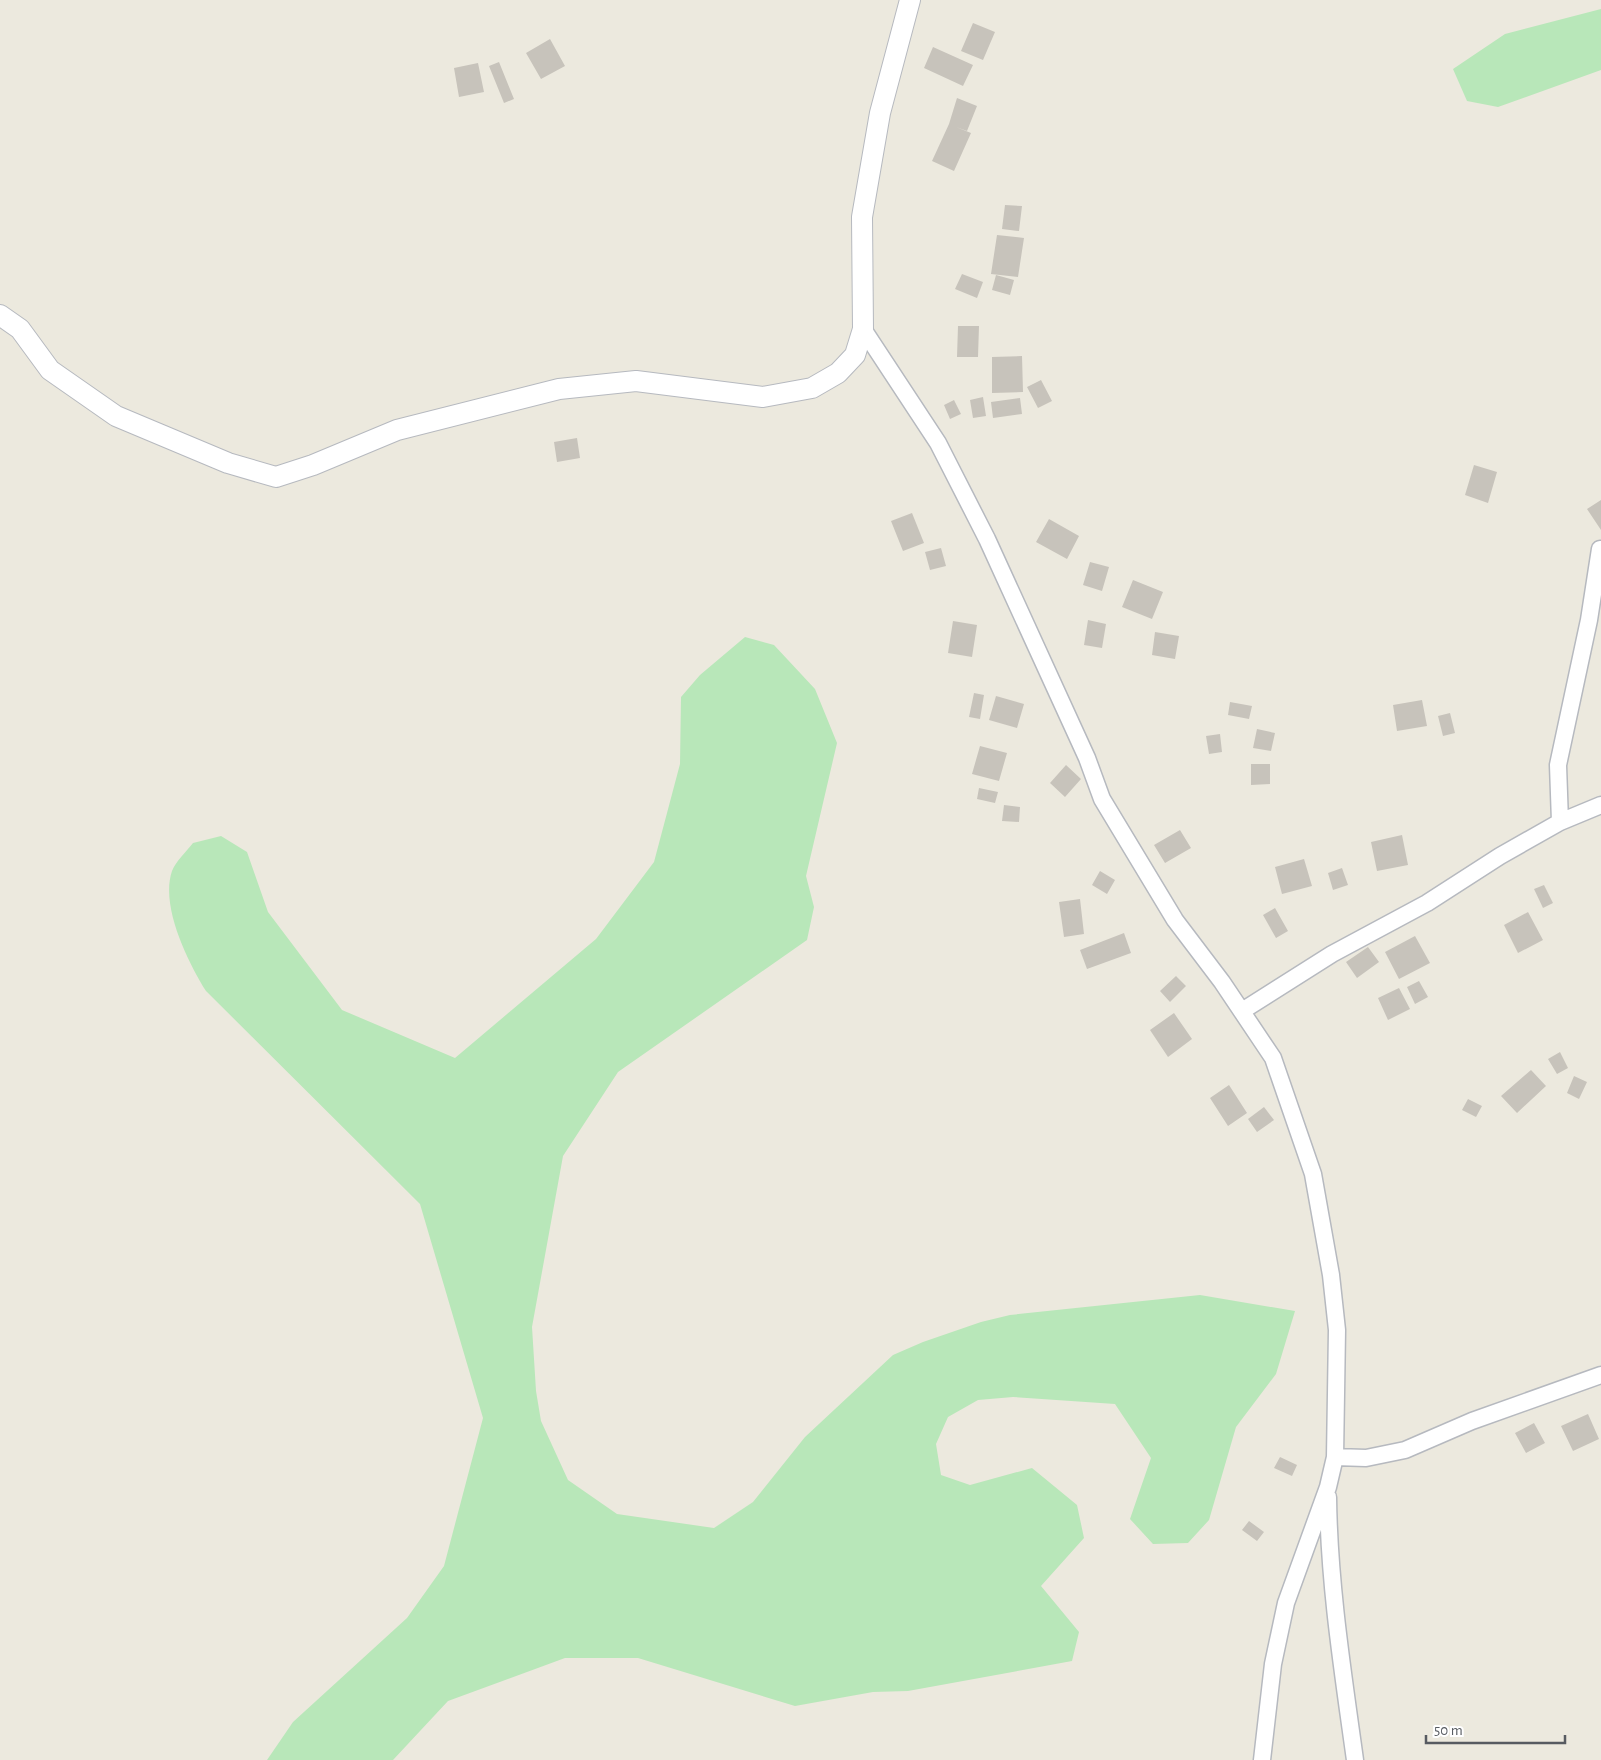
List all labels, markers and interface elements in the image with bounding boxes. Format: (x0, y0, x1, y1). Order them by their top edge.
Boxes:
scale bar (1426, 1712, 1565, 1744)
text: 50 m (1434, 1723, 1463, 1738)

